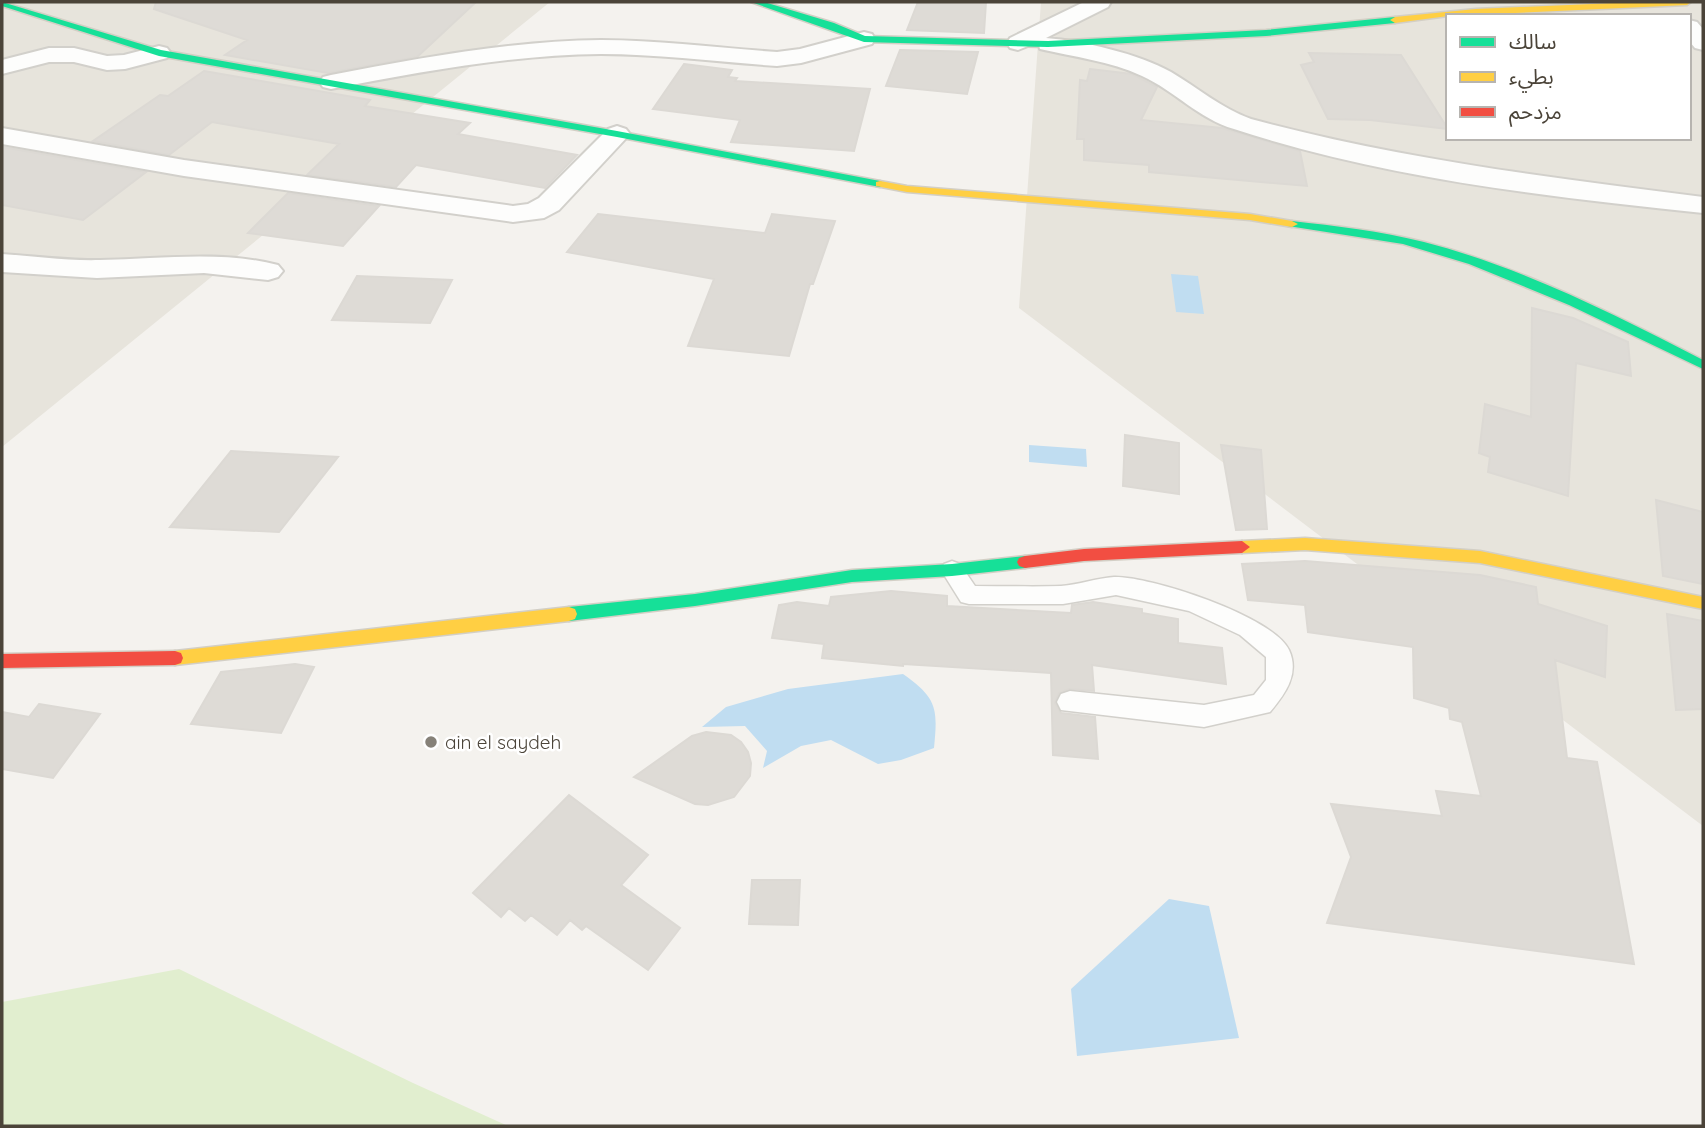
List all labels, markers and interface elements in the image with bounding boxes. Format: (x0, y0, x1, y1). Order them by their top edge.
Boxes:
legend (1446, 14, 1691, 140)
text: سالك (1509, 28, 1556, 54)
text: بطيء (1509, 63, 1554, 93)
text: مزدحم (1509, 98, 1562, 127)
place label: ain el saydeh (445, 730, 561, 754)
marker: ain el saydeh (423, 734, 439, 750)

